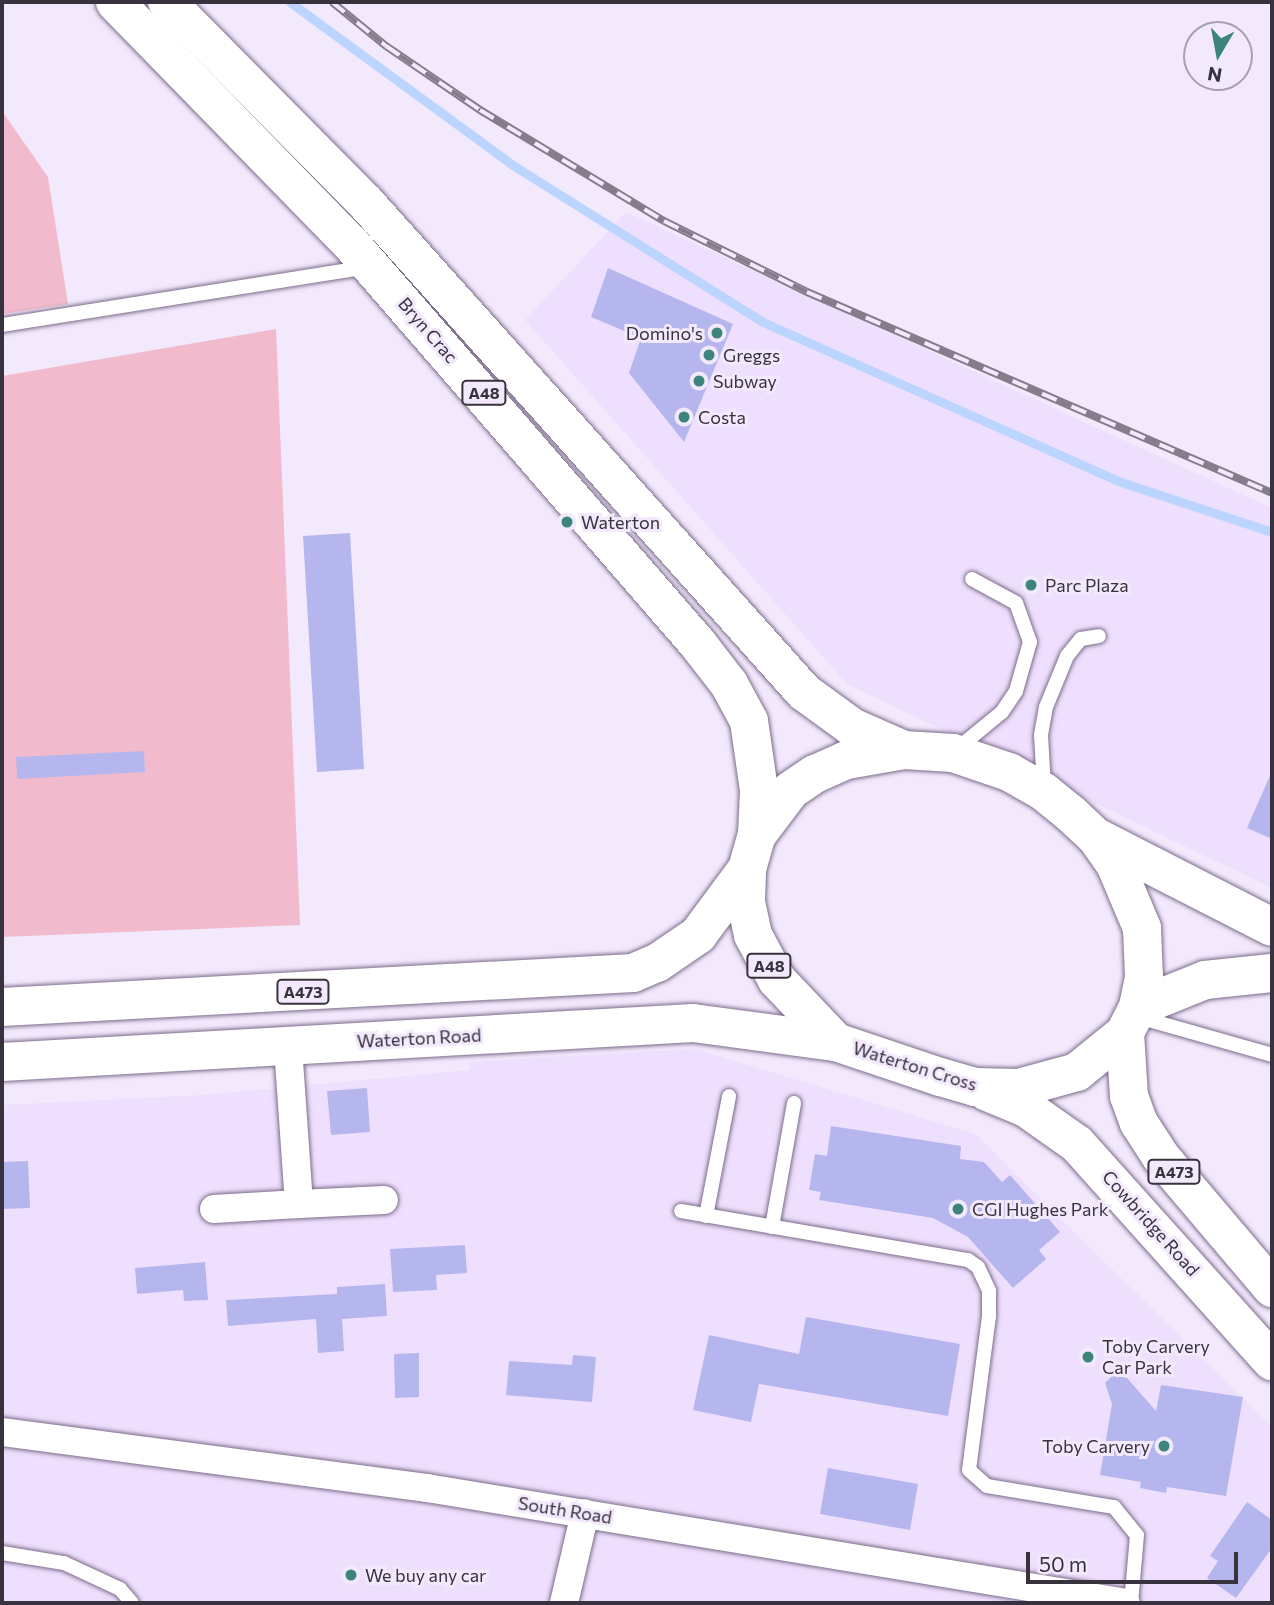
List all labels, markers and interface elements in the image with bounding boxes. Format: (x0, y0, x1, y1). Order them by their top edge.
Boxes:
north arrow (1183, 21, 1253, 91)
text: N (1206, 63, 1224, 88)
street label: Bryn Crac (394, 293, 462, 367)
place label: Domino's (626, 322, 703, 344)
marker: Domino's (709, 325, 725, 341)
place label: Greggs (723, 344, 780, 366)
marker: Greggs (701, 347, 717, 363)
place label: Subway (713, 370, 777, 392)
marker: Subway (691, 373, 707, 389)
road number: A48 (461, 380, 507, 406)
place label: Costa (698, 406, 746, 428)
marker: Costa (676, 409, 692, 425)
place label: Waterton (581, 511, 660, 533)
marker: Waterton (559, 514, 575, 530)
place label: Parc Plaza (1045, 574, 1129, 596)
marker: Parc Plaza (1023, 577, 1039, 593)
road number: A48 (746, 954, 792, 978)
road number: A473 (275, 980, 331, 1004)
street label: Waterton Road (356, 1024, 482, 1052)
street label: Waterton Cross (850, 1037, 980, 1095)
road number: A473 (1146, 1160, 1202, 1184)
street label: Cowbridge Road (1098, 1166, 1204, 1280)
place label: CGI Hughes Park (972, 1198, 1108, 1220)
marker: CGI Hughes Park (950, 1201, 966, 1217)
place label: Toby Carvery Car Park (1102, 1336, 1210, 1378)
marker: Toby Carvery Car Park (1080, 1349, 1096, 1365)
place label: Toby Carvery (1042, 1435, 1150, 1457)
marker: Toby Carvery (1156, 1438, 1172, 1454)
street label: South Road (517, 1492, 613, 1528)
scale bar (1029, 1538, 1241, 1582)
text: 50 m (1039, 1551, 1087, 1576)
place label: We buy any car (365, 1564, 486, 1586)
marker: We buy any car (343, 1567, 359, 1583)

